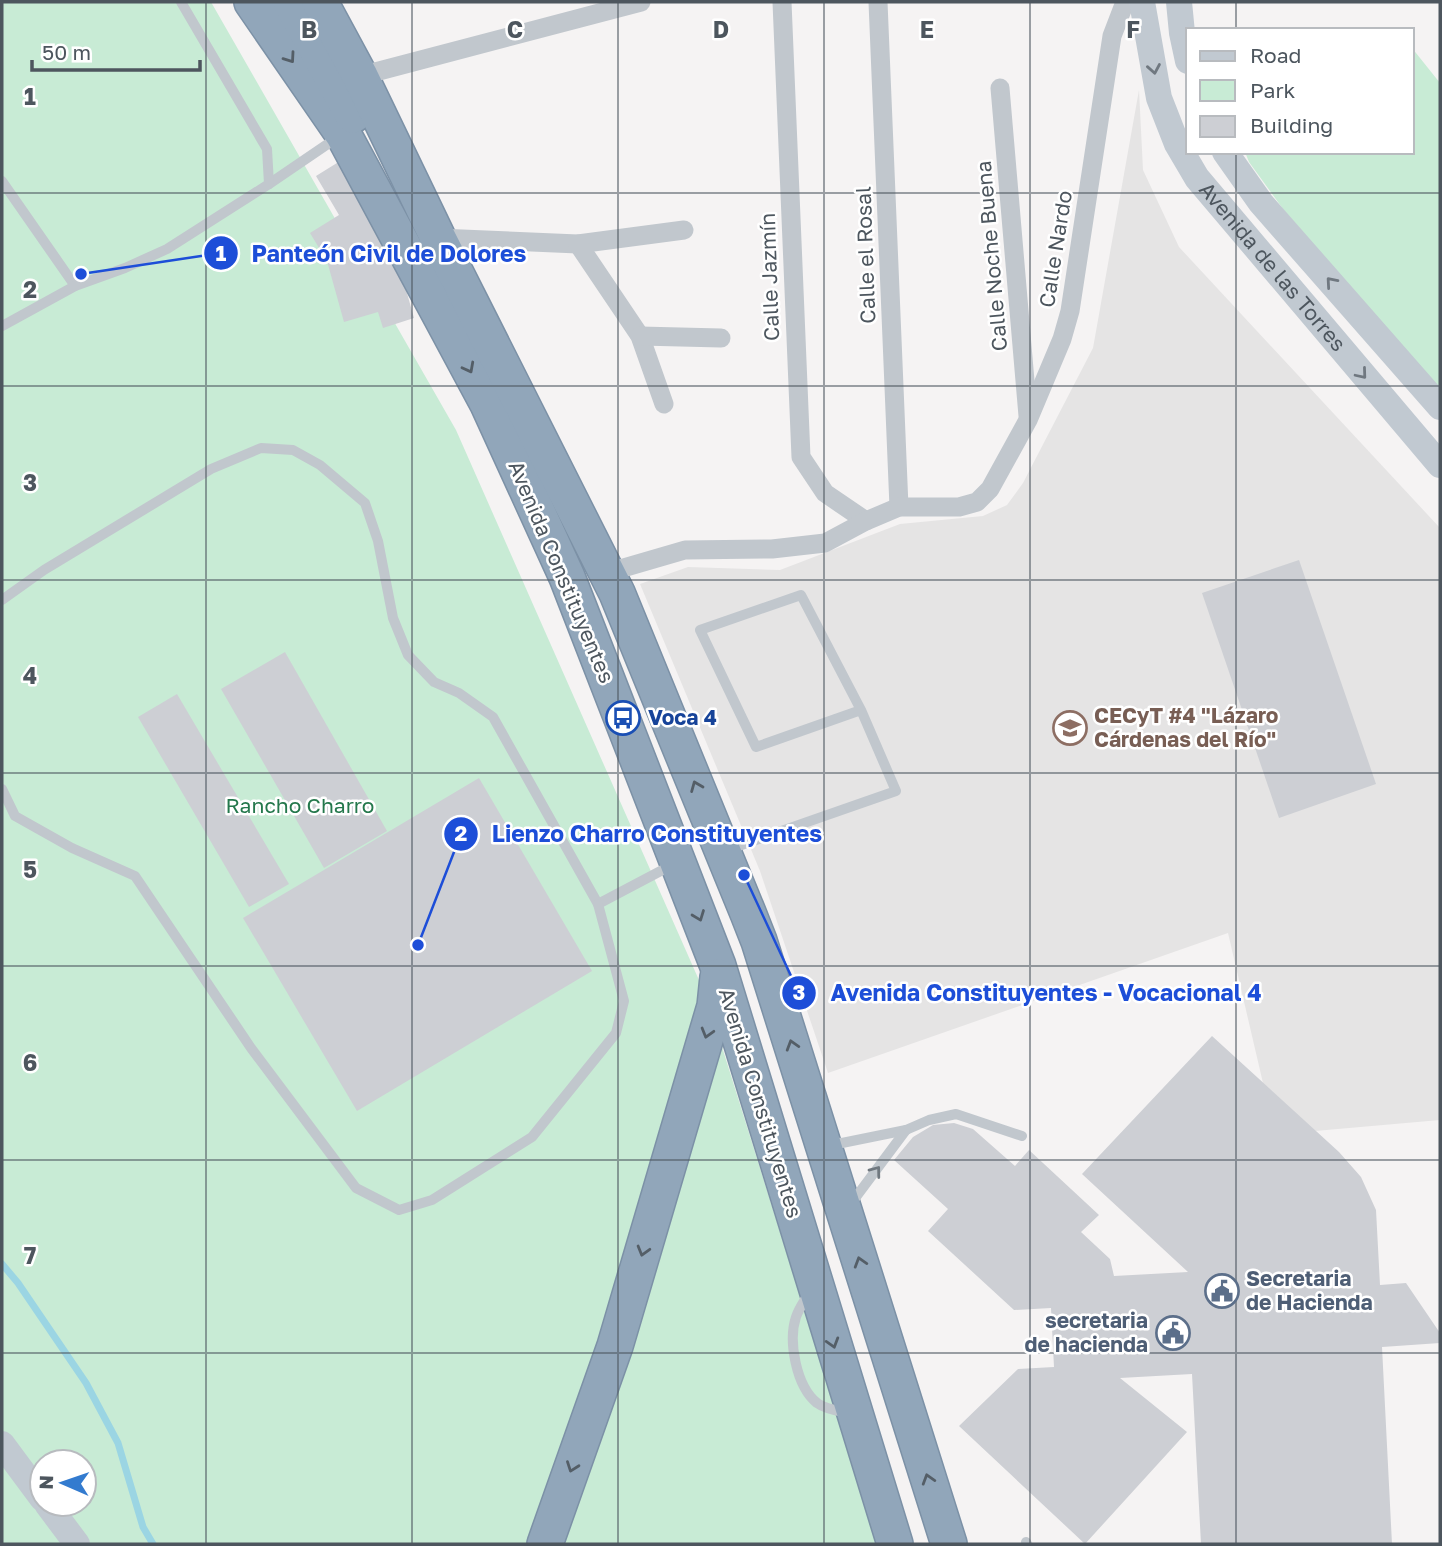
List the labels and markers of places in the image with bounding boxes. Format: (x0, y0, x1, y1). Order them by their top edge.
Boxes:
callout: Panteón Civil de Dolores (203, 231, 541, 275)
bus stop icon: Voca 4 (604, 699, 642, 737)
place label: CECyT #4 "Lázaro Cárdenas del Río" (1094, 702, 1278, 752)
place label: Voca 4 (648, 704, 717, 730)
school or university icon: CECyT #4 "Lázaro Cárdenas del Río" (1051, 709, 1089, 747)
callout: Lienzo Charro Constituyentes (443, 812, 837, 856)
callout: Avenida Constituyentes - Vocacional 4 (781, 971, 1275, 1015)
place label: Secretaria de Hacienda (1246, 1265, 1373, 1315)
public building icon: Secretaria de Hacienda (1203, 1272, 1241, 1310)
place label: secretaria de hacienda (1025, 1307, 1148, 1357)
public building icon: secretaria de hacienda (1154, 1314, 1192, 1352)

